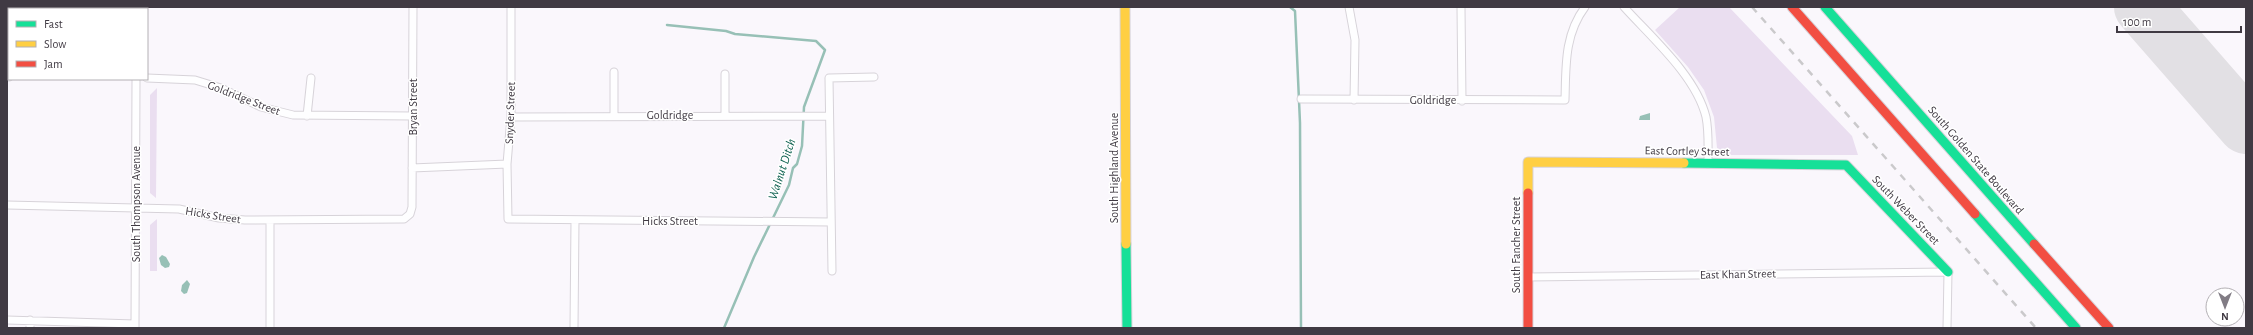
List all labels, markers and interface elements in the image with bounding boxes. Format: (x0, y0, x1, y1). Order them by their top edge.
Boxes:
legend (8, 8, 148, 80)
scale bar (2117, 8, 2241, 34)
text: 100 m (2123, 16, 2151, 28)
text: Fast (44, 18, 63, 30)
text: Slow (44, 38, 66, 50)
text: Jam (44, 58, 63, 70)
street label: Bryan Street (407, 78, 420, 136)
street label: Goldridge Street (206, 79, 282, 117)
street label: Snyder Street (503, 81, 518, 144)
street label: Goldridge (1410, 94, 1456, 106)
street label: South Golden State Boulevard (1926, 104, 2026, 216)
street label: Goldridge (647, 109, 693, 121)
street label: South Highland Avenue (1108, 113, 1120, 223)
water label: Walnut Ditch (766, 137, 798, 202)
street label: East Cortley Street (1645, 144, 1730, 159)
street label: South Thompson Avenue (130, 146, 142, 262)
street label: South Weber Street (1870, 173, 1942, 247)
street label: South Fancher Street (1510, 197, 1522, 293)
street label: Hicks Street (184, 205, 242, 225)
street label: Hicks Street (642, 215, 698, 227)
street label: East Khan Street (1700, 267, 1776, 281)
north arrow (2205, 287, 2245, 327)
text: N (2221, 311, 2229, 322)

